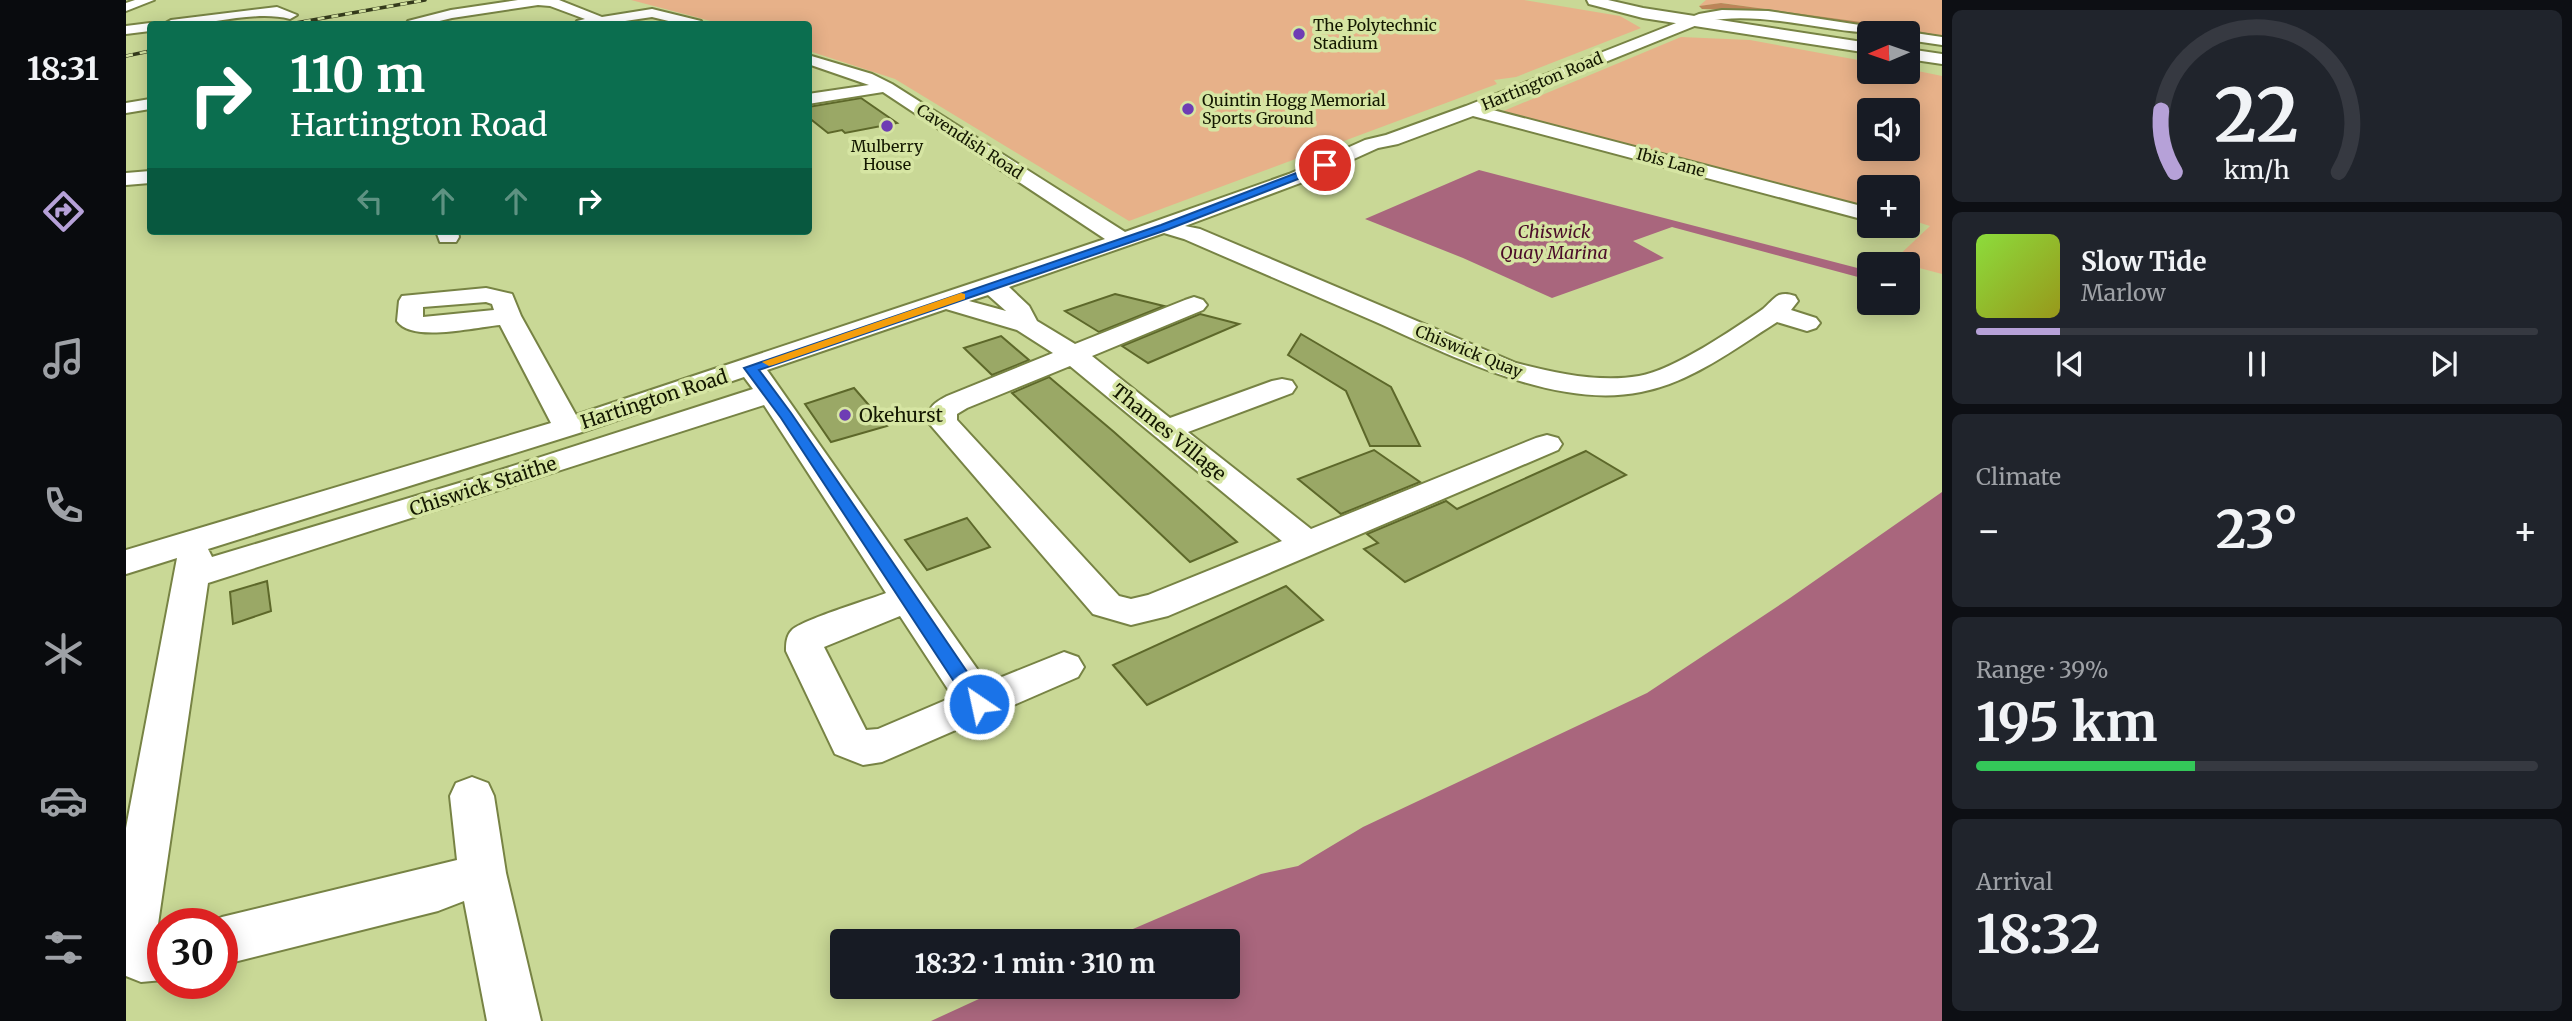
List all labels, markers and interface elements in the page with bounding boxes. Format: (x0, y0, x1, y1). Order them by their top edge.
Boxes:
place label: The Polytechnic Stadium (1313, 15, 1437, 53)
north arrow (1857, 21, 1920, 84)
map controls (1857, 21, 1920, 315)
marker: The Polytechnic Stadium (1291, 26, 1307, 42)
text: 110 m (290, 44, 425, 105)
street label: Hartington Road (1479, 47, 1606, 114)
text: 18:31 (27, 49, 99, 89)
icon: right (175, 49, 266, 140)
text: 22 (2215, 70, 2299, 162)
place label: Quintin Hogg Memorial Sports Ground (1202, 90, 1386, 128)
button: sound (1857, 98, 1920, 161)
street label: Cavendish Road (913, 99, 1027, 183)
marker: Quintin Hogg Memorial Sports Ground (1180, 101, 1196, 117)
text: Hartington Road (290, 105, 548, 145)
marker: Mulberry House (879, 118, 895, 134)
pin (1295, 135, 1355, 195)
place label: Mulberry House (851, 136, 924, 174)
street label: Ibis Lane (1634, 143, 1708, 181)
icon: arrive (1306, 146, 1344, 184)
text: km/h (2224, 154, 2290, 186)
button: + (1857, 175, 1920, 238)
icon: left (351, 182, 389, 220)
icon: ahead (424, 182, 462, 220)
icon: ahead (497, 182, 535, 220)
icon: right (570, 182, 608, 220)
icon: directions (39, 187, 88, 236)
water label: Chiswick Quay Marina (1500, 220, 1608, 264)
text: Slow Tide (2081, 245, 2207, 278)
button: − (1857, 252, 1920, 315)
text: Marlow (2081, 278, 2166, 307)
street label: Chiswick Quay (1412, 320, 1526, 382)
icon: music (39, 334, 88, 383)
icon: previous (2051, 345, 2089, 383)
icon: pause (2238, 345, 2276, 383)
icon: next (2425, 345, 2463, 383)
street label: Hartington Road (578, 364, 730, 434)
street label: Thames Village (1107, 378, 1231, 486)
place label: Okehurst (859, 403, 943, 427)
marker: Okehurst (837, 407, 853, 423)
street label: Chiswick Staithe (406, 451, 560, 521)
text: Climate (1976, 462, 2061, 491)
icon: phone (39, 481, 88, 530)
text: 23° (2216, 497, 2298, 562)
text: − (1976, 507, 2001, 554)
text: + (2513, 507, 2538, 554)
icon: climate (39, 629, 88, 678)
text: Range · 39% (1976, 655, 2109, 684)
position arrow (942, 667, 1016, 741)
text: 195 km (1976, 690, 2158, 755)
icon: car (39, 776, 88, 825)
text: Arrival (1976, 867, 2053, 896)
text: 18:32 (1976, 902, 2101, 967)
speed limit sign: 30 (147, 908, 238, 999)
icon: filters (39, 923, 88, 972)
text: 18:32 · 1 min · 310 m (915, 947, 1155, 980)

